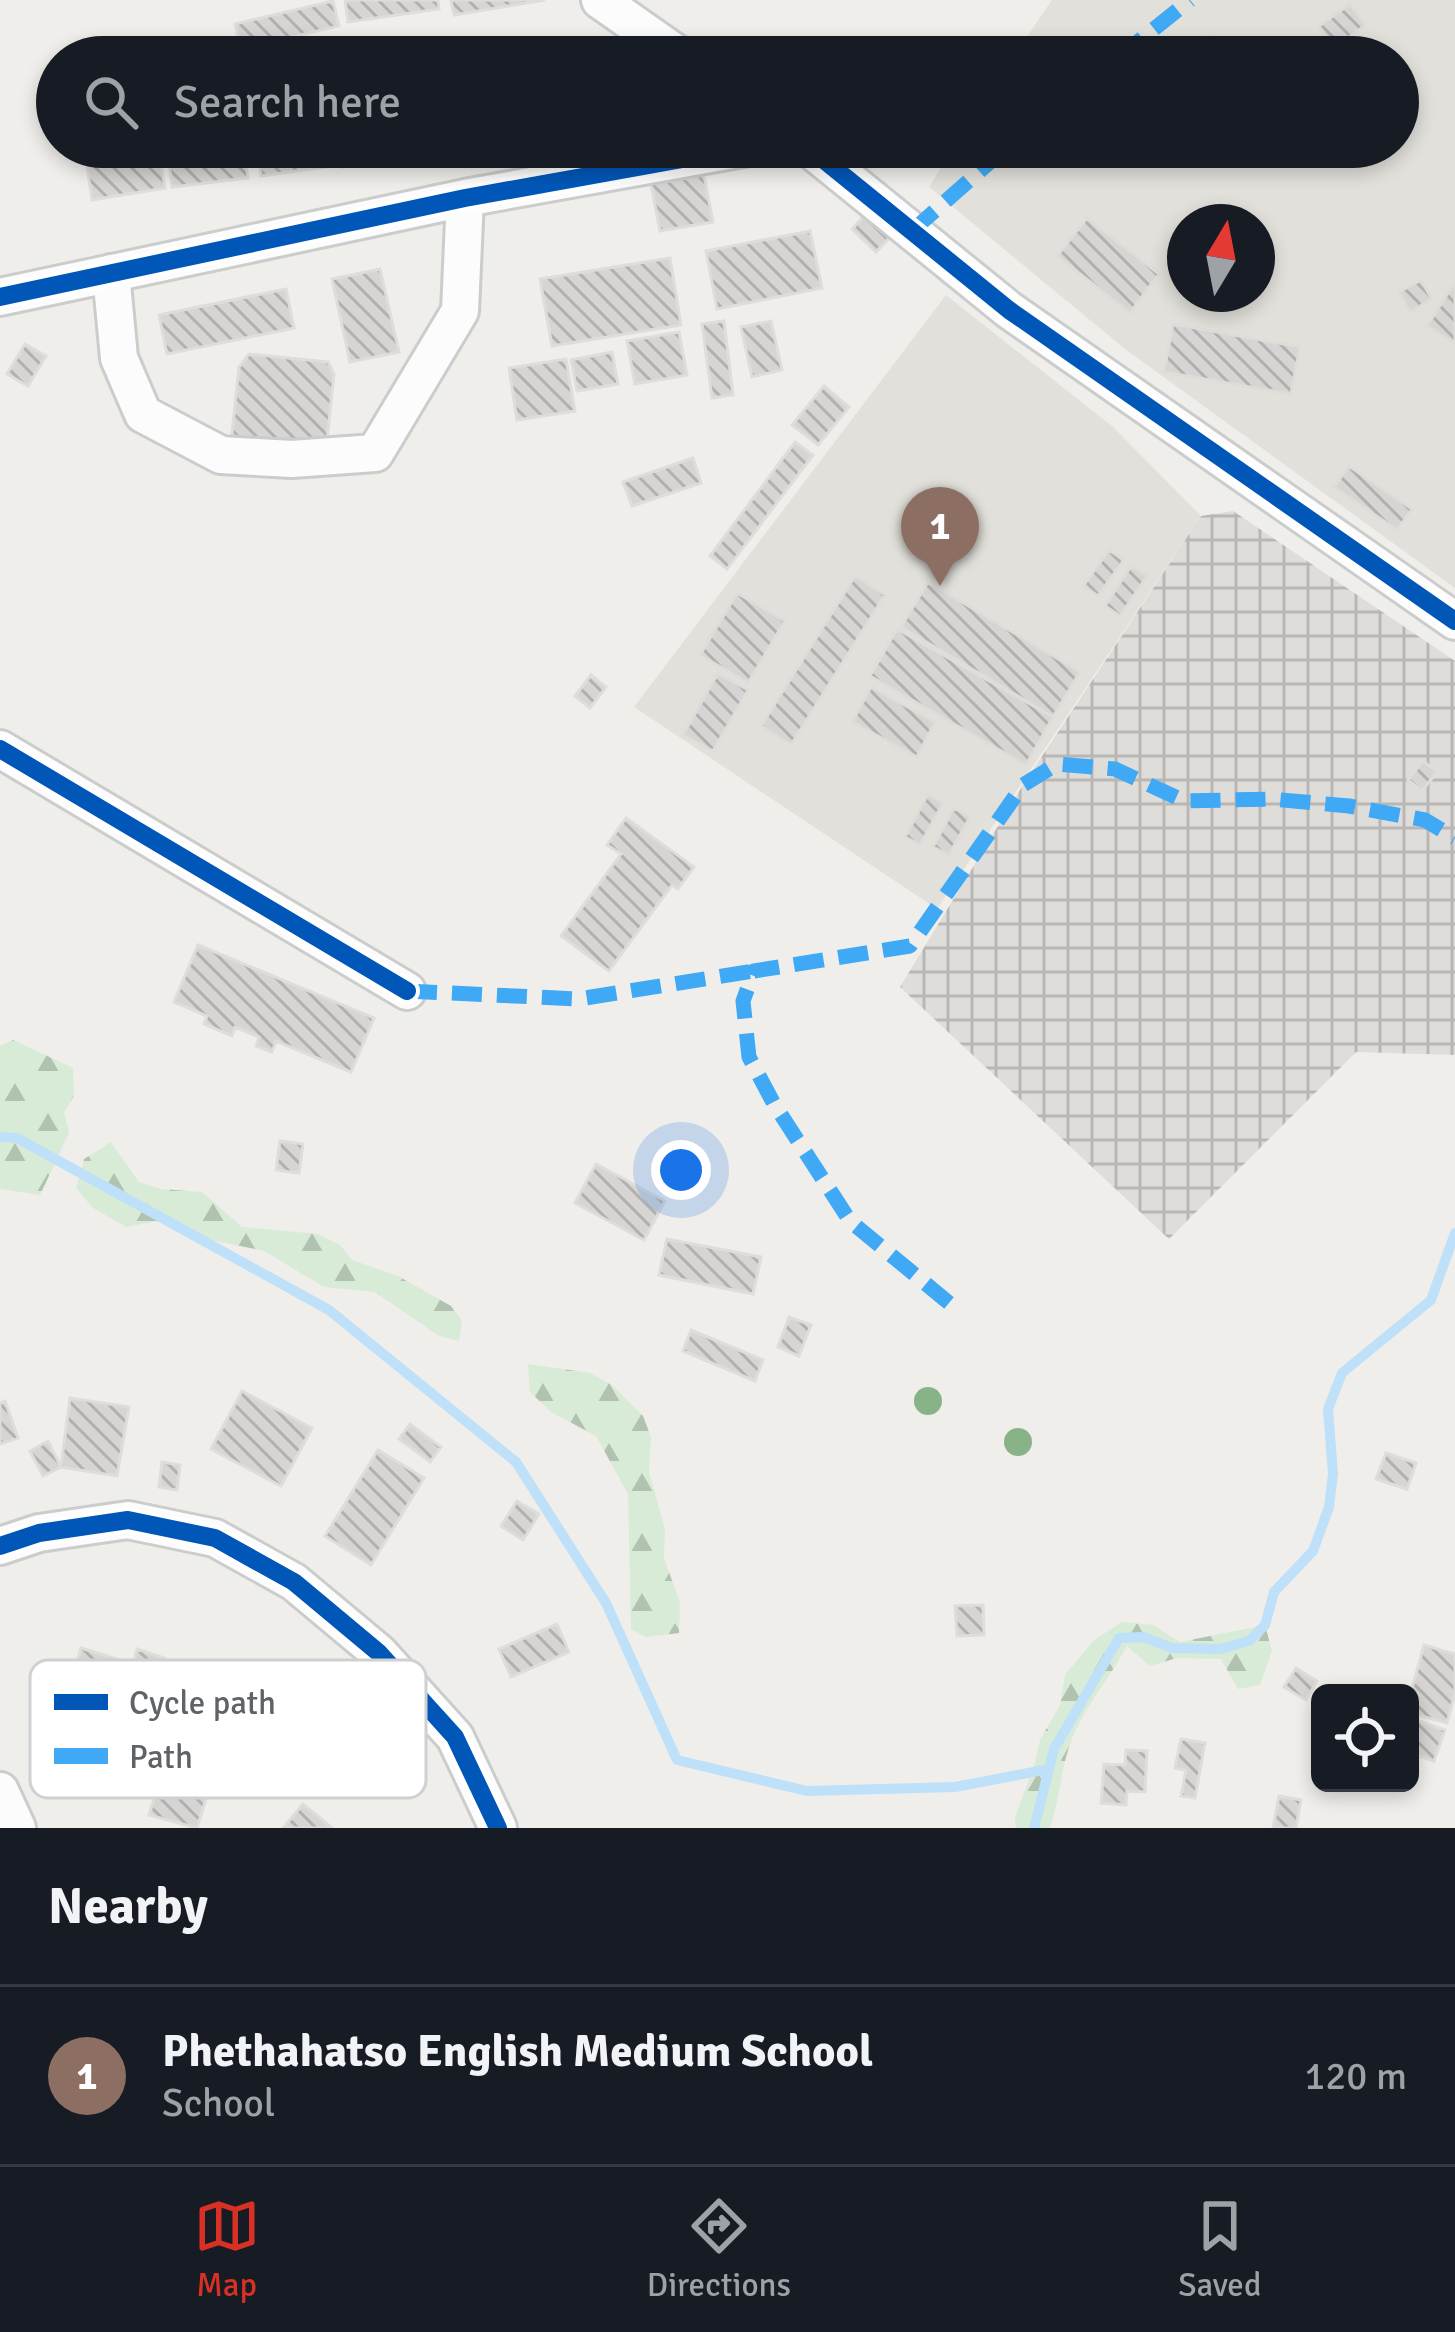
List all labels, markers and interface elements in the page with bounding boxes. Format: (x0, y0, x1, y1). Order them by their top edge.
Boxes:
search box (36, 36, 1419, 168)
icon: search (78, 69, 144, 135)
text: Search here (174, 75, 401, 130)
north arrow (1167, 204, 1275, 312)
pin: 1 (901, 487, 979, 586)
your location (651, 1140, 711, 1200)
legend (30, 1660, 426, 1798)
text: Cycle path (129, 1683, 276, 1724)
map controls (1311, 1684, 1419, 1792)
button: locate (1311, 1684, 1419, 1792)
text: Path (129, 1737, 193, 1778)
text: Nearby (48, 1875, 208, 1938)
text: Phethahatso English Medium School (162, 2024, 873, 2079)
text: 1 (76, 2052, 98, 2100)
text: 120 m (1304, 2052, 1407, 2100)
text: School (162, 2079, 275, 2127)
tab: Map (194, 2193, 260, 2306)
tab: Directions (647, 2193, 791, 2306)
tab: Saved (1178, 2193, 1261, 2306)

